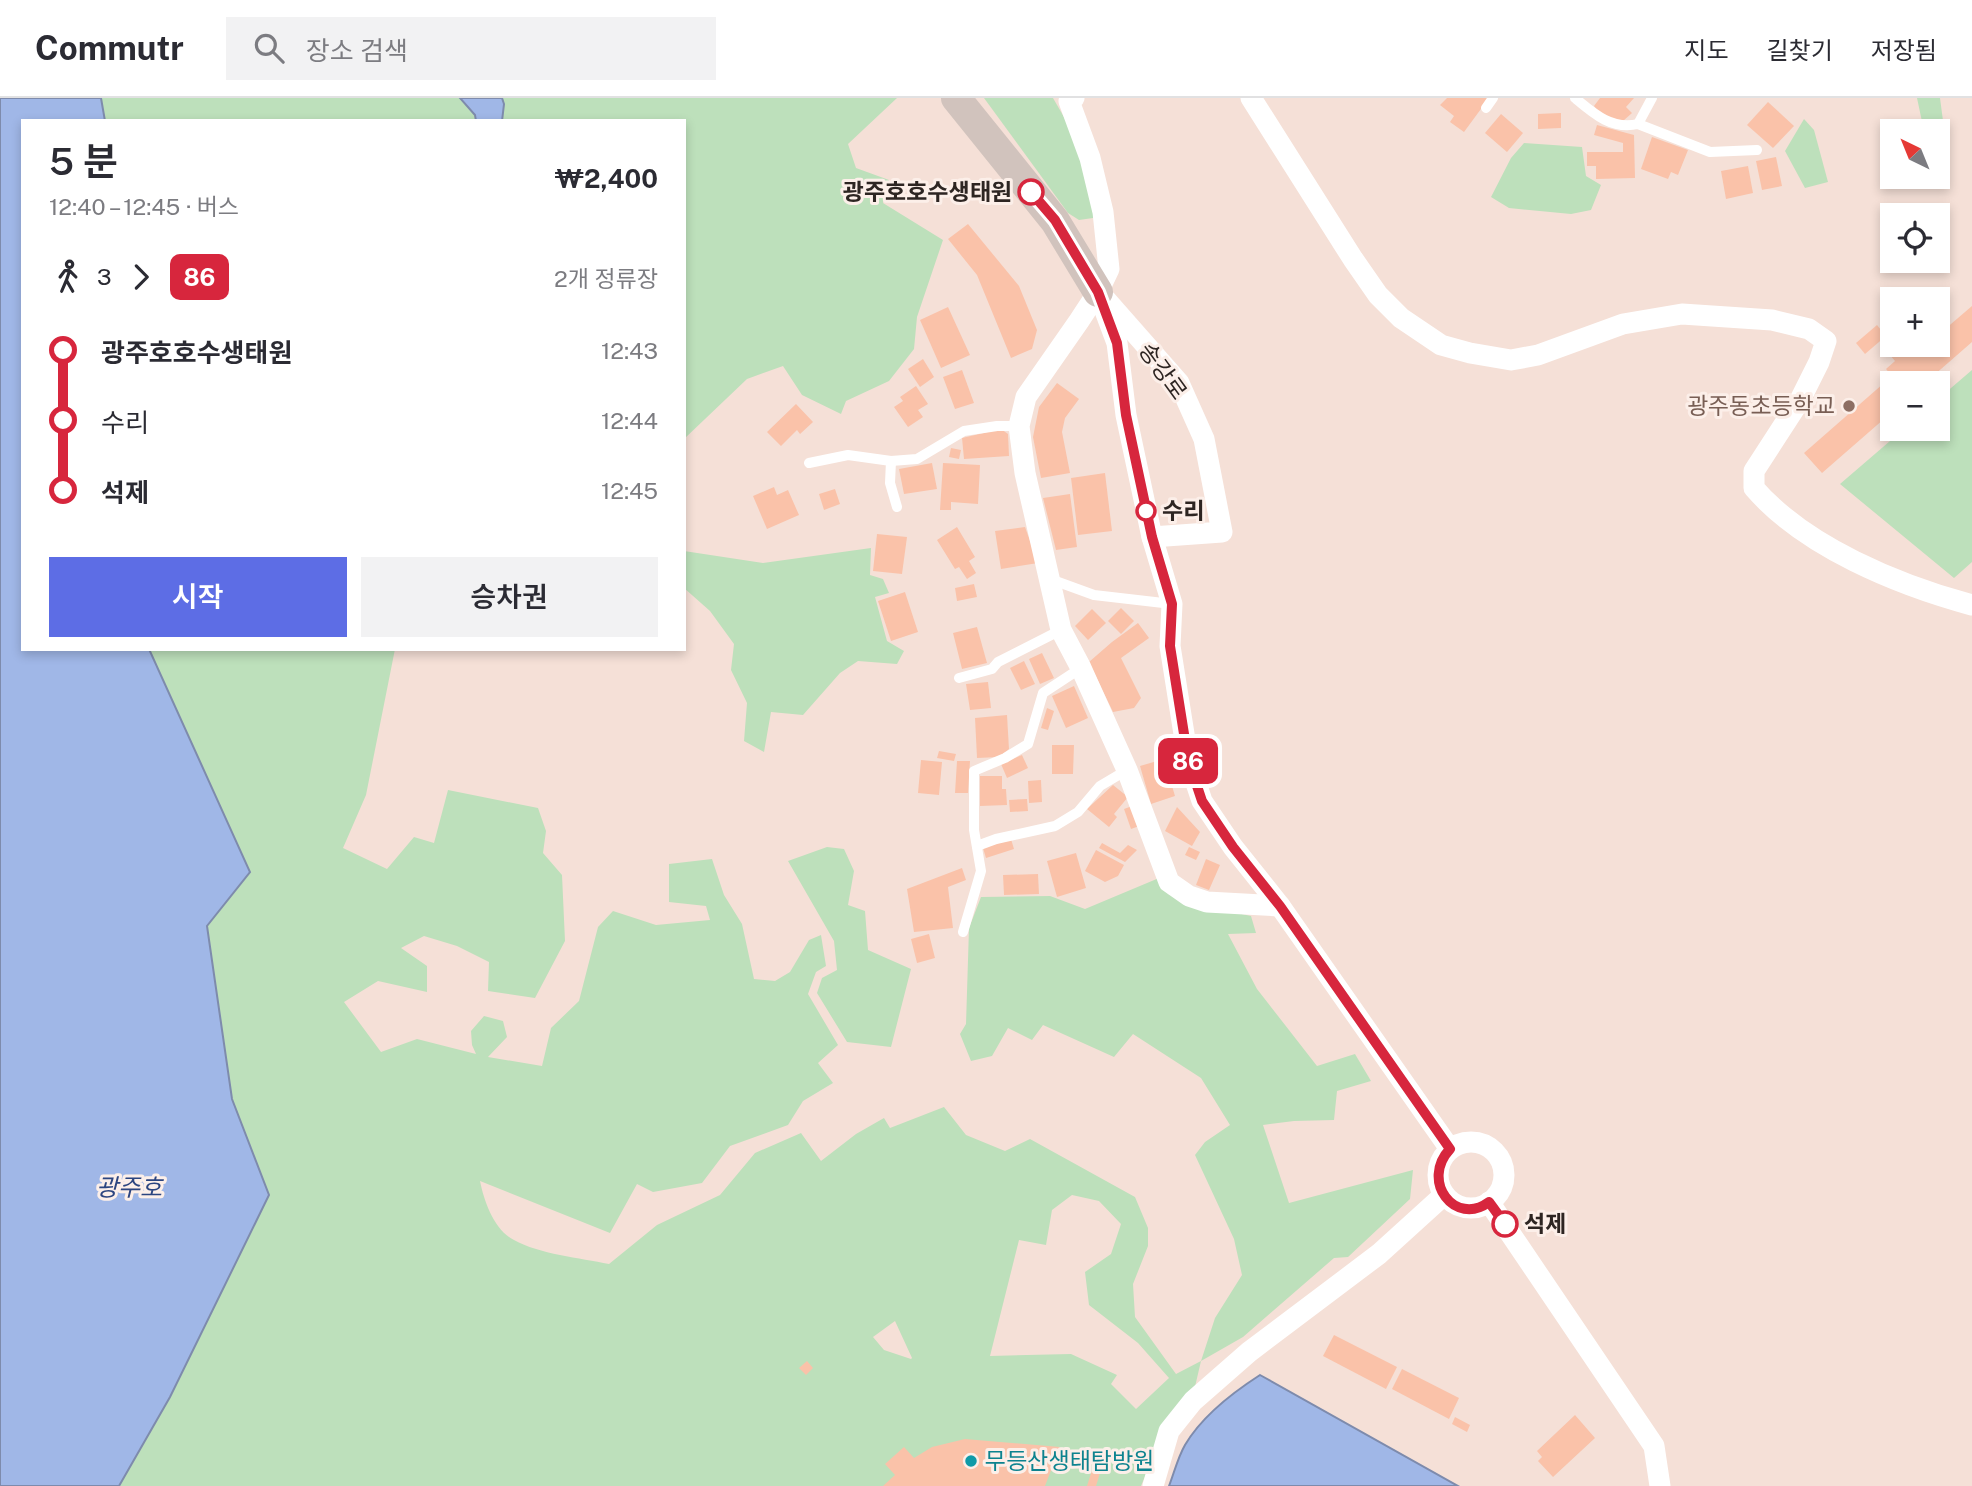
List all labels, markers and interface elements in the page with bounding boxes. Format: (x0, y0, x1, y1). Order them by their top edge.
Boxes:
search box (226, 17, 716, 80)
text: Commutr (35, 29, 184, 67)
icon: search (250, 29, 288, 67)
text: 장소 검색 (306, 35, 408, 66)
text: 지도 (1684, 36, 1729, 64)
text: 길찾기 (1767, 36, 1833, 64)
text: 저장됨 (1871, 36, 1937, 64)
north arrow (1880, 119, 1950, 189)
map controls (1880, 119, 1950, 441)
text: 5 분 (49, 139, 118, 184)
text: ₩2,400 (555, 163, 658, 194)
place label: 광주호호수생태원 (843, 178, 1012, 205)
marker: 광주호호수생태원 (1018, 179, 1044, 205)
text: 12:40 – 12:45 · 버스 (49, 193, 239, 220)
button: locate (1880, 203, 1950, 273)
icon: walk (49, 258, 87, 296)
icon: forward (122, 258, 160, 296)
text: 3 (97, 263, 112, 290)
text: 86 (184, 263, 215, 291)
text: 2개 정류장 (554, 265, 658, 292)
button: + (1880, 287, 1950, 357)
text: 광주호호수생태원 (101, 337, 292, 368)
text: 12:43 (601, 337, 658, 364)
street label: 송강로 (1134, 337, 1193, 404)
button: − (1880, 371, 1950, 441)
place label: 광주동초등학교 (1687, 392, 1835, 419)
marker: 광주동초등학교 (1841, 398, 1857, 414)
text: 수리 (101, 407, 149, 438)
text: 12:44 (601, 407, 658, 434)
text: 석제 (101, 477, 149, 508)
text: 12:45 (601, 477, 658, 504)
place label: 수리 (1162, 497, 1204, 524)
marker: 수리 (1136, 501, 1156, 521)
button: 시작 (49, 557, 347, 637)
button: 승차권 (361, 557, 658, 637)
line badge: 86 (1156, 738, 1220, 784)
text: 86 (1172, 747, 1204, 775)
water label: 광주호 (96, 1173, 164, 1201)
place label: 석제 (1524, 1210, 1566, 1237)
marker: 석제 (1492, 1211, 1518, 1237)
place label: 무등산생태탐방원 (985, 1447, 1154, 1474)
marker: 무등산생태탐방원 (963, 1453, 979, 1469)

